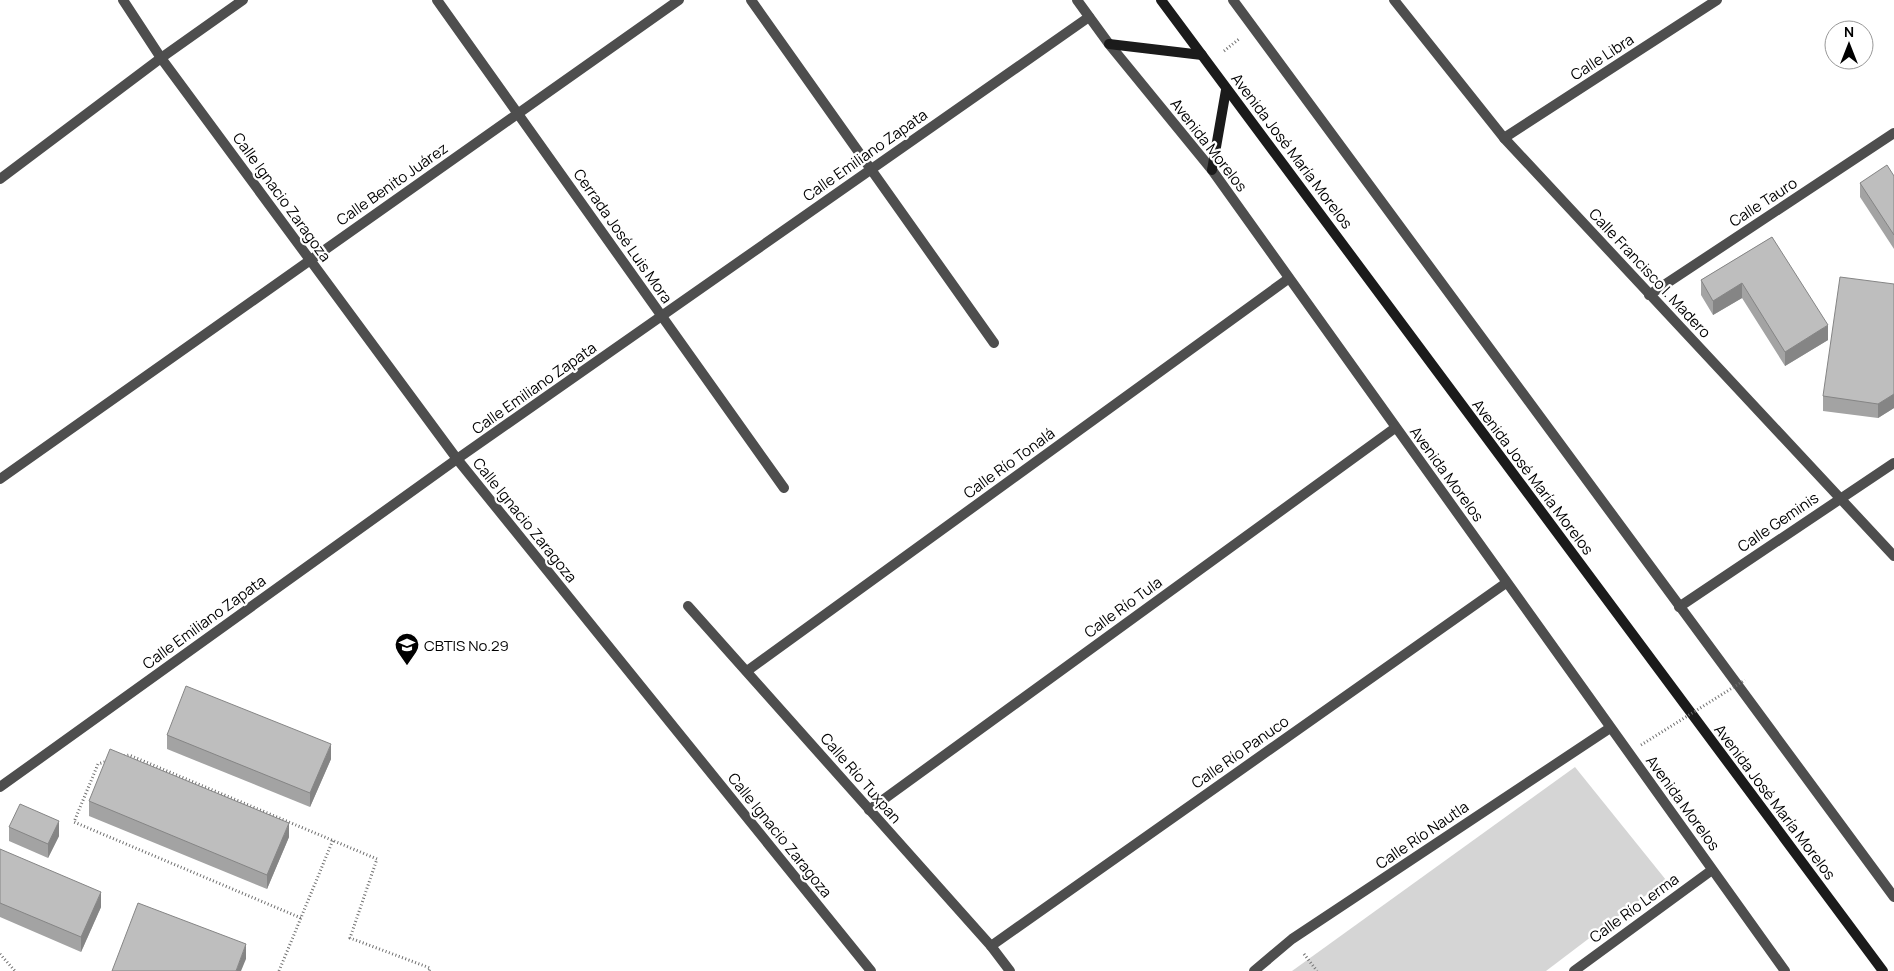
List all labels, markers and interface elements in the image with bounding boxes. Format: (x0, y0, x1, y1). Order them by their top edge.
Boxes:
north arrow (1824, 20, 1874, 70)
text: N (1844, 22, 1854, 41)
street label: Calle Libra (1566, 29, 1638, 85)
street label: Avenida José María Morelos (1227, 69, 1358, 233)
street label: Avenida Morelos (1166, 94, 1252, 196)
street label: Calle Emiliano Zapata (798, 104, 932, 206)
street label: Calle Ignacio Zaragoza (228, 128, 336, 266)
street label: Calle Benito Juárez (332, 138, 452, 230)
street label: Cerrada José Luis Mora (569, 165, 677, 307)
street label: Calle Tauro (1725, 172, 1801, 232)
street label: Calle Francisco I. Madero (1584, 204, 1716, 342)
street label: Calle Emiliano Zapata (467, 337, 601, 439)
street label: Avenida José María Morelos (1468, 395, 1599, 559)
street label: Avenida Morelos (1405, 422, 1489, 526)
street label: Calle Río Tonalá (959, 423, 1059, 503)
street label: Calle Ignacio Zaragoza (468, 453, 582, 587)
street label: Calle Geminis (1733, 487, 1823, 557)
street label: Calle Emiliano Zapata (138, 570, 270, 674)
street label: Calle Río Tula (1080, 572, 1166, 642)
school or university icon: CBTIS No.29 (394, 632, 420, 666)
place label: CBTIS No.29 (424, 635, 509, 656)
street label: Calle Río Panuco (1187, 710, 1293, 793)
street label: Avenida José María Morelos (1710, 720, 1841, 884)
street label: Calle Río Tuxpan (816, 728, 906, 828)
street label: Avenida Morelos (1641, 751, 1725, 855)
street label: Calle Ignacio Zaragoza (723, 768, 837, 902)
street label: Calle Río Nautla (1371, 796, 1473, 874)
street label: Calle Río Lerma (1585, 868, 1683, 948)

